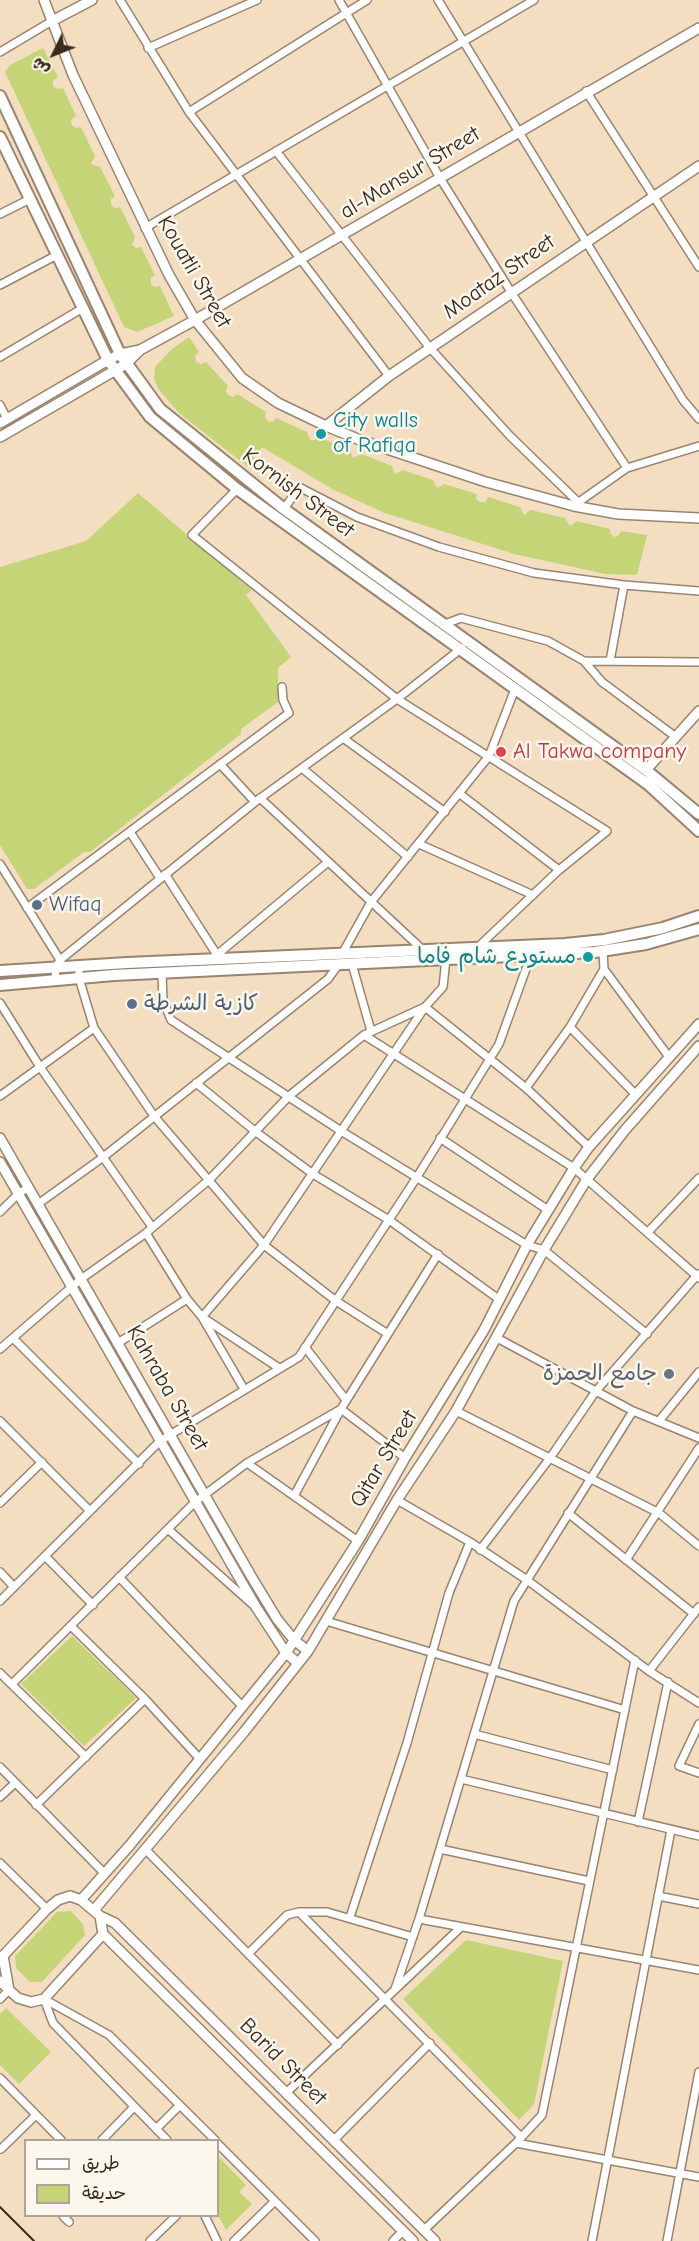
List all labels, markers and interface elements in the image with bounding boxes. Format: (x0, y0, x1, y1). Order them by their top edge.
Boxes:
north arrow (24, 24, 84, 84)
text: ش (28, 54, 53, 79)
street label: al-Mansur Street (335, 121, 485, 225)
street label: Kouatli Street (151, 211, 237, 333)
street label: Moataz Street (438, 229, 560, 325)
place label: City walls of Rafiqa (333, 408, 418, 460)
marker: City walls of Rafiqa (314, 427, 328, 441)
street label: Kornish Street (237, 442, 359, 544)
place label: Al Takwa company (513, 739, 686, 765)
marker: Al Takwa company (494, 745, 508, 759)
place label: Wifaq (49, 892, 102, 918)
marker: Wifaq (30, 898, 44, 912)
place label: مستودع شام فاما (417, 944, 576, 970)
marker: مستودع شام فاما (581, 950, 595, 964)
place label: كازية الشرطة (144, 991, 258, 1017)
marker: كازية الشرطة (125, 997, 139, 1011)
street label: Kahraba Street (120, 1320, 214, 1456)
place label: جامع الحمزة (543, 1361, 657, 1387)
marker: جامع الحمزة (662, 1367, 676, 1381)
street label: Qitar Street (345, 1406, 423, 1512)
street label: Barid Street (234, 2013, 332, 2111)
legend (24, 2139, 219, 2217)
text: طريق (82, 2153, 120, 2174)
text: حديقة (82, 2183, 126, 2204)

